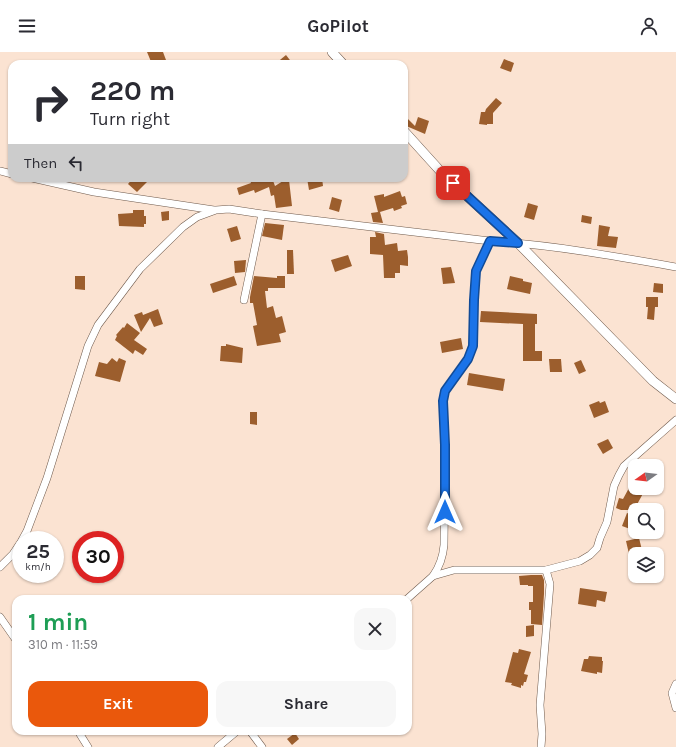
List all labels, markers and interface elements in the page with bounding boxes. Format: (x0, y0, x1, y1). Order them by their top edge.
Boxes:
icon: menu (16, 15, 38, 37)
text: GoPilot (307, 15, 369, 37)
icon: person (638, 15, 660, 37)
text: 220 m (90, 74, 175, 107)
icon: right (24, 76, 76, 128)
text: Turn right (90, 108, 170, 130)
icon: left (65, 152, 87, 174)
text: Then (24, 154, 57, 172)
pin (436, 166, 470, 200)
icon: arrive (442, 172, 464, 194)
north arrow (628, 459, 664, 495)
map controls (628, 459, 664, 583)
position arrow (424, 491, 466, 533)
button: search (628, 503, 664, 539)
speed limit sign: 30 (72, 531, 124, 583)
text: 25 (26, 540, 50, 563)
button: layers (628, 547, 664, 583)
text: km/h (25, 561, 51, 573)
text: 1 min (28, 608, 88, 636)
button: close (354, 608, 396, 650)
text: 310 m · 11:59 (28, 637, 98, 652)
button: Exit (28, 681, 208, 727)
button: Share (216, 681, 396, 727)

